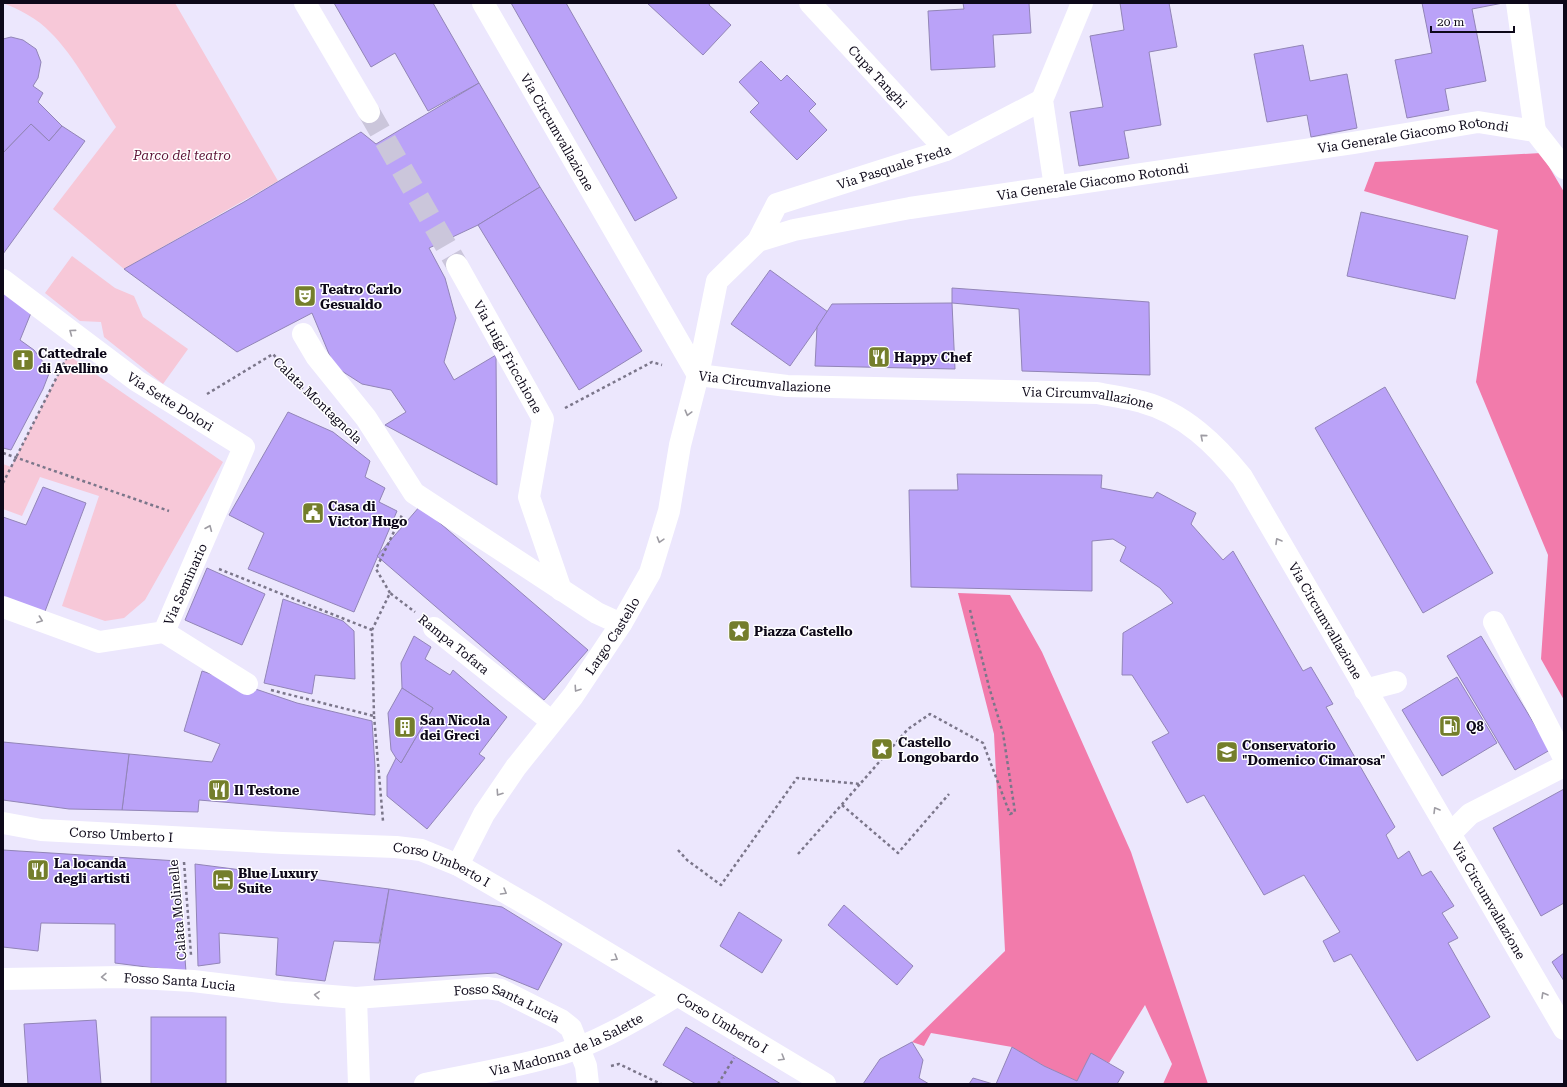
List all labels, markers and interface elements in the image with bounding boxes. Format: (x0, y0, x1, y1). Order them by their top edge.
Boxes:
scale bar (1431, 8, 1514, 34)
text: 20 m (1437, 15, 1464, 29)
street label: Cupa Tanghi (845, 42, 910, 111)
street label: Via Circumvallazione (517, 71, 597, 193)
street label: Via Generale Giacomo Rotondi (1317, 115, 1510, 156)
street label: Via Pasquale Freda (835, 142, 953, 192)
park label: Parco del teatro (132, 148, 231, 163)
street label: Via Generale Giacomo Rotondi (996, 160, 1190, 203)
place label: Teatro Carlo Gesualdo (320, 282, 402, 312)
theatre icon: Teatro Carlo Gesualdo (292, 283, 318, 309)
street label: Via Luigi Fricchione (470, 298, 545, 416)
one-way arrow (69, 330, 76, 337)
restaurant icon: Happy Chef (866, 344, 892, 370)
place label: Cattedrale di Avellino (38, 346, 108, 376)
church icon: Cattedrale di Avellino (10, 347, 36, 373)
place label: Happy Chef (894, 350, 972, 365)
street label: Calata Montagnola (270, 354, 365, 447)
street label: Via Circumvallazione (698, 368, 831, 395)
street label: Via Sette Dolori (124, 369, 216, 434)
street label: Via Circumvallazione (1022, 384, 1155, 413)
one-way arrow (684, 409, 693, 416)
one-way arrow (1201, 434, 1208, 441)
place label: Casa di Victor Hugo (328, 499, 407, 529)
public building icon: Casa di Victor Hugo (300, 500, 326, 526)
one-way arrow (205, 525, 213, 532)
one-way arrow (656, 536, 665, 543)
one-way arrow (1276, 538, 1283, 545)
street label: Via Seminario (161, 541, 210, 627)
street label: Via Circumvallazione (1285, 560, 1365, 682)
street label: Largo Castello (582, 595, 643, 678)
street label: Rampa Tofara (415, 611, 492, 677)
one-way arrow (36, 616, 43, 624)
place icon: Piazza Castello (726, 618, 752, 644)
place label: Piazza Castello (754, 624, 853, 639)
one-way arrow (574, 685, 582, 692)
place label: San Nicola dei Greci (420, 713, 490, 743)
fuel station icon: Q8 (1437, 713, 1463, 739)
building icon: San Nicola dei Greci (392, 714, 418, 740)
place label: Q8 (1466, 719, 1484, 734)
place label: Castello Longobardo (898, 735, 979, 765)
place icon: Castello Longobardo (869, 736, 895, 762)
place label: Conservatorio "Domenico Cimarosa" (1242, 738, 1386, 768)
school or university icon: Conservatorio "Domenico Cimarosa" (1214, 739, 1240, 765)
restaurant icon: Il Testone (206, 777, 232, 803)
place label: Il Testone (234, 783, 300, 798)
one-way arrow (496, 789, 504, 796)
one-way arrow (1434, 807, 1441, 814)
street label: Corso Umberto I (69, 825, 174, 845)
street label: Corso Umberto I (392, 840, 493, 890)
street label: Via Circumvallazione (1449, 840, 1529, 962)
place label: La locanda degli artisti (54, 856, 130, 886)
restaurant icon: La locanda degli artisti (25, 857, 51, 883)
street label: Calata Molinelle (166, 859, 189, 961)
place label: Blue Luxury Suite (238, 866, 318, 896)
hotel icon: Blue Luxury Suite (210, 867, 236, 893)
one-way arrow (499, 887, 507, 894)
one-way arrow (611, 954, 618, 961)
street label: Fosso Santa Lucia (123, 970, 236, 994)
one-way arrow (101, 973, 107, 981)
street label: Fosso Santa Lucia (453, 981, 562, 1026)
one-way arrow (314, 990, 320, 999)
street label: Corso Umberto I (674, 990, 771, 1056)
one-way arrow (1542, 992, 1549, 999)
street label: Via Madonna de la Salette (488, 1010, 646, 1079)
one-way arrow (778, 1054, 785, 1061)

